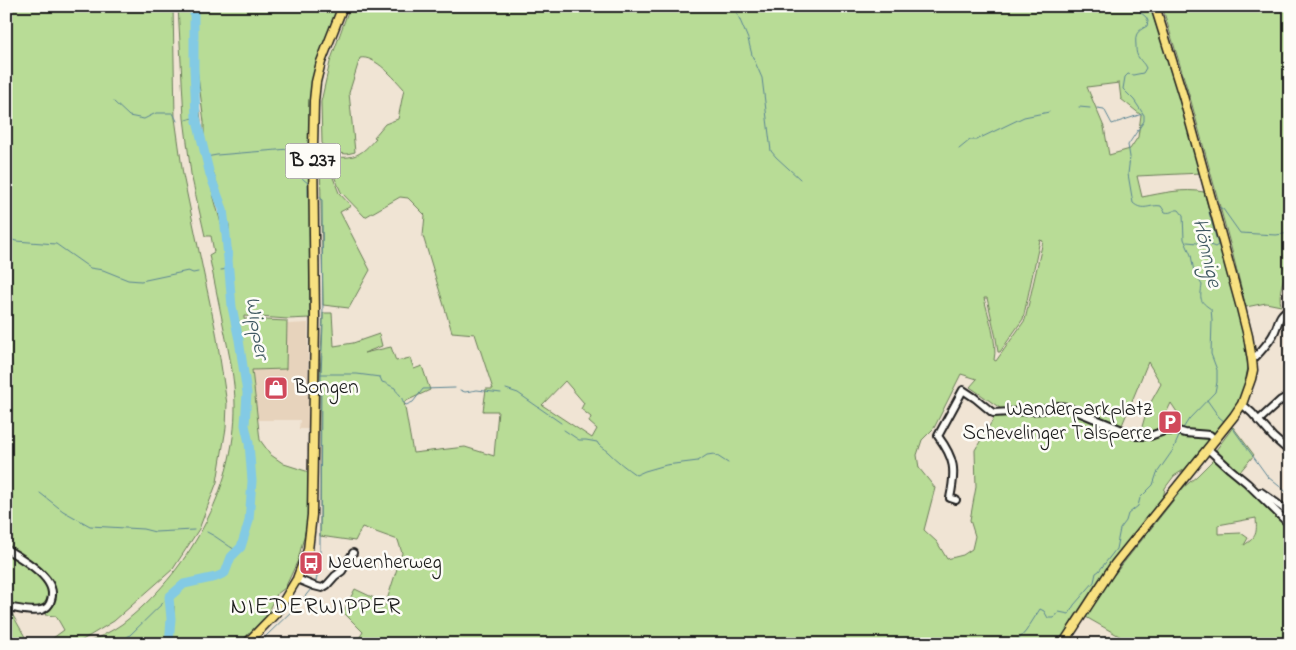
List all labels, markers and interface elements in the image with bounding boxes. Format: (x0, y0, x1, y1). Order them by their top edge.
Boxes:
road number: B 237 (286, 144, 340, 178)
water label: Hönnige (1183, 215, 1230, 292)
water label: Wipper (235, 295, 277, 365)
place label: Bongen (293, 373, 359, 405)
shop icon: Bongen (263, 375, 289, 401)
place label: Wanderparkplatz Schevelinger Talsperre (963, 395, 1153, 451)
parking icon: Wanderparkplatz Schevelinger Talsperre (1157, 409, 1183, 435)
place label: Neuenherweg (328, 548, 442, 580)
bus stop icon: Neuenherweg (298, 550, 324, 576)
district label: NIEDERWIPPER (231, 590, 401, 625)

